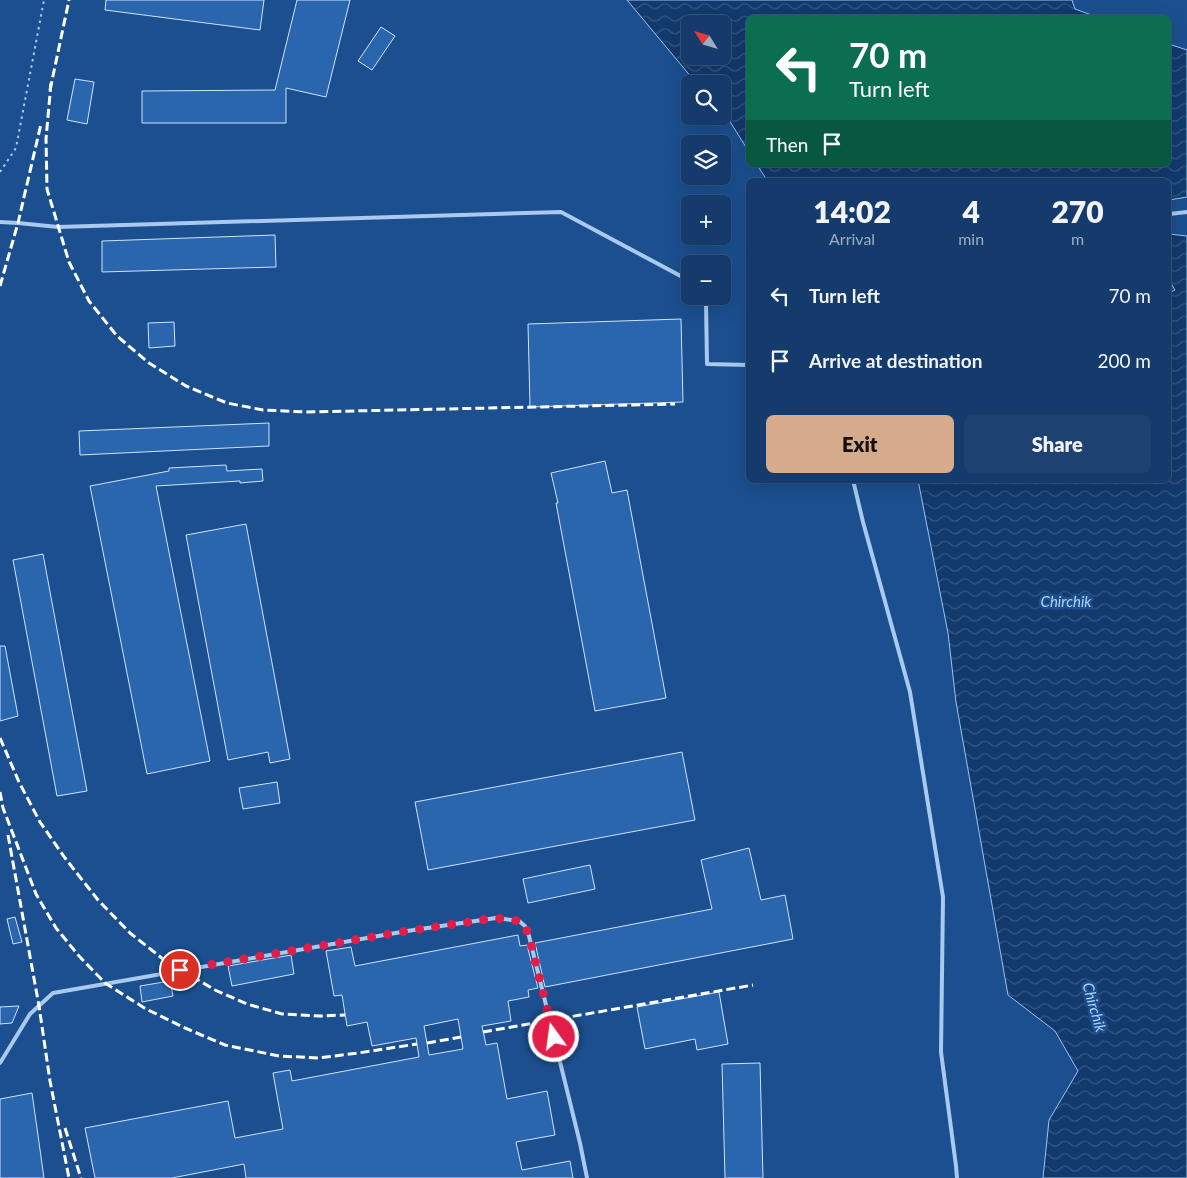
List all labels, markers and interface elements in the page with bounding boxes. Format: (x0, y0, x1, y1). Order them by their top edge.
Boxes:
north arrow (681, 15, 731, 65)
map controls (681, 15, 731, 305)
text: 70 m (849, 33, 927, 75)
icon: left (766, 35, 831, 100)
button: search (681, 75, 731, 125)
text: Turn left (849, 75, 930, 102)
icon: arrive (818, 130, 846, 158)
text: Then (766, 133, 808, 156)
button: layers (681, 135, 731, 185)
text: 14:02 (813, 193, 891, 229)
text: 4 (962, 193, 980, 229)
text: 270 (1051, 193, 1104, 229)
button: + (681, 195, 731, 245)
text: Arrival (829, 229, 875, 248)
text: min (958, 229, 984, 248)
text: m (1071, 229, 1084, 248)
button: − (681, 255, 731, 305)
icon: left (766, 282, 794, 310)
text: Turn left (809, 284, 880, 307)
text: 70 m (1108, 284, 1151, 307)
icon: arrive (766, 347, 794, 375)
text: Arrive at destination (809, 349, 982, 372)
text: 200 m (1097, 349, 1151, 372)
button: Exit (766, 415, 954, 473)
button: Share (964, 415, 1151, 473)
water label: Chirchik (1041, 592, 1092, 610)
pin (159, 949, 201, 991)
icon: arrive (166, 956, 194, 984)
water label: Chirchik (1079, 980, 1111, 1035)
position arrow (527, 1010, 579, 1062)

